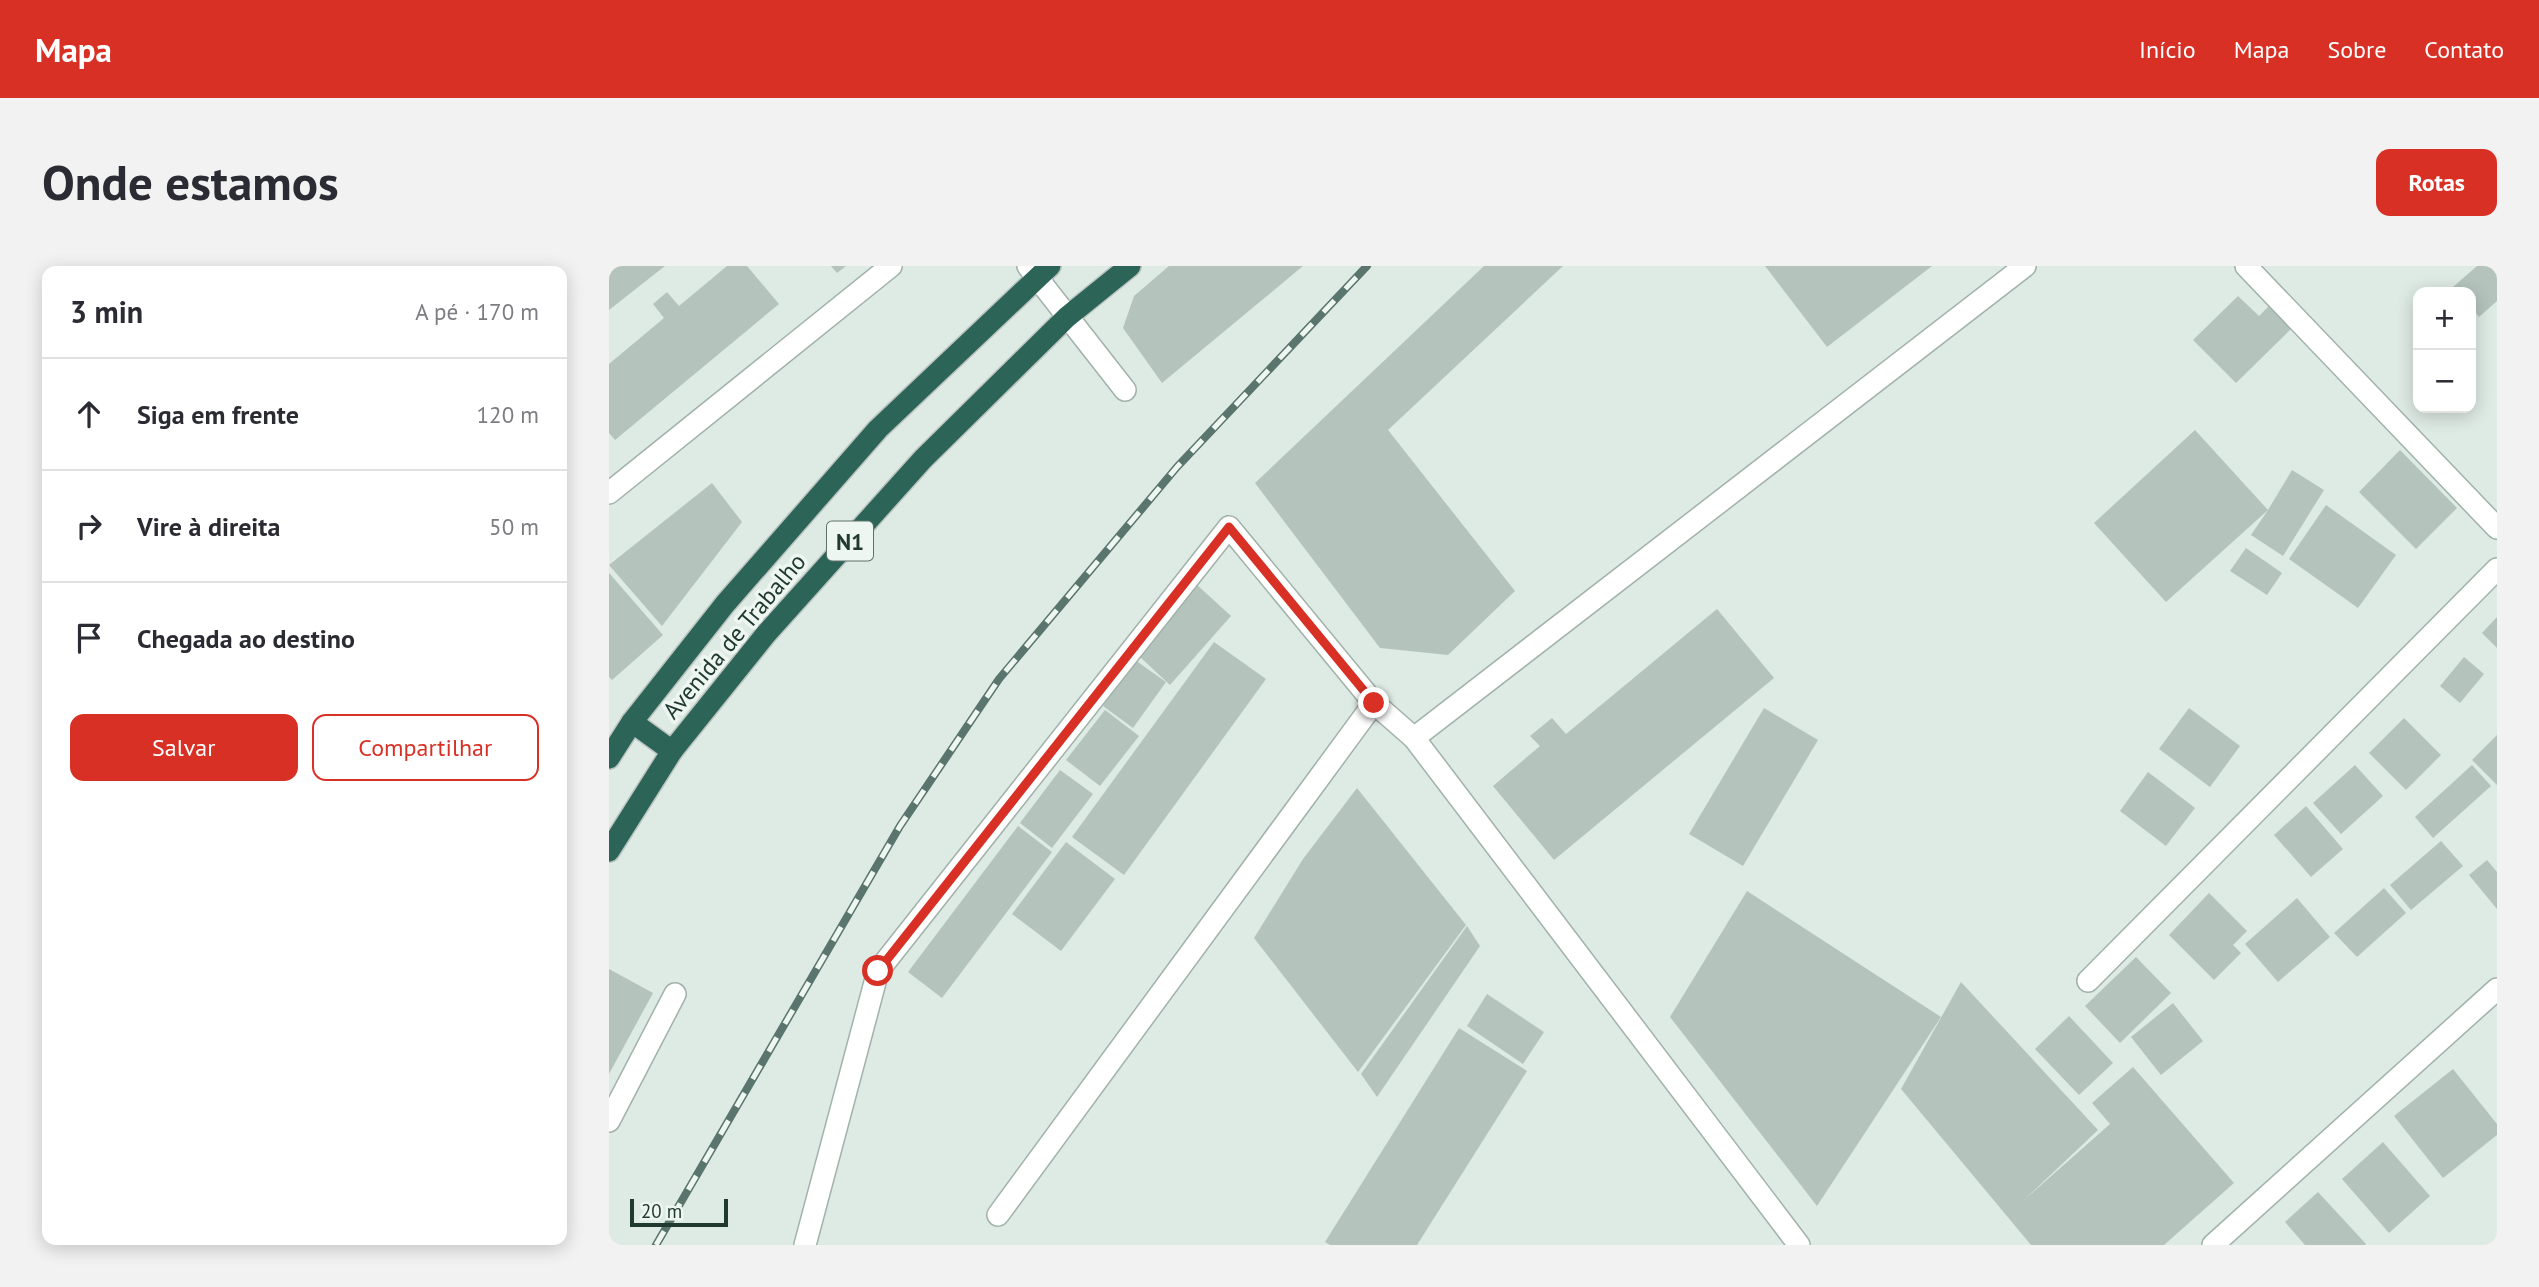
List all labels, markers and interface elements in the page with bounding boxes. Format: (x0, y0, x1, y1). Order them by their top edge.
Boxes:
text: Mapa (35, 28, 112, 71)
text: Início (2139, 34, 2196, 65)
text: Mapa (2234, 34, 2289, 65)
text: Sobre (2327, 34, 2386, 65)
text: Contato (2424, 34, 2504, 65)
button: Rotas (2376, 149, 2497, 216)
text: Onde estamos (42, 150, 339, 214)
map controls (2413, 287, 2476, 413)
button: + (2413, 287, 2476, 350)
text: 3 min (70, 292, 143, 331)
text: A pé · 170 m (415, 297, 539, 326)
button: − (2413, 350, 2476, 413)
icon: ahead (70, 395, 108, 433)
text: Siga em frente (137, 398, 299, 431)
text: 120 m (477, 400, 539, 429)
icon: right (70, 507, 108, 545)
text: Vire à direita (137, 510, 280, 543)
text: 50 m (489, 512, 539, 541)
road number: N1 (827, 522, 873, 560)
street label: Avenida de Trabalho (656, 547, 812, 725)
icon: arrive (70, 619, 108, 657)
text: Chegada ao destino (137, 622, 355, 655)
route end (1358, 687, 1389, 718)
button: Salvar (70, 714, 298, 781)
button: Compartilhar (312, 714, 539, 781)
route start (862, 955, 893, 986)
scale bar (630, 1196, 728, 1228)
text: 20 m (641, 1199, 682, 1223)

